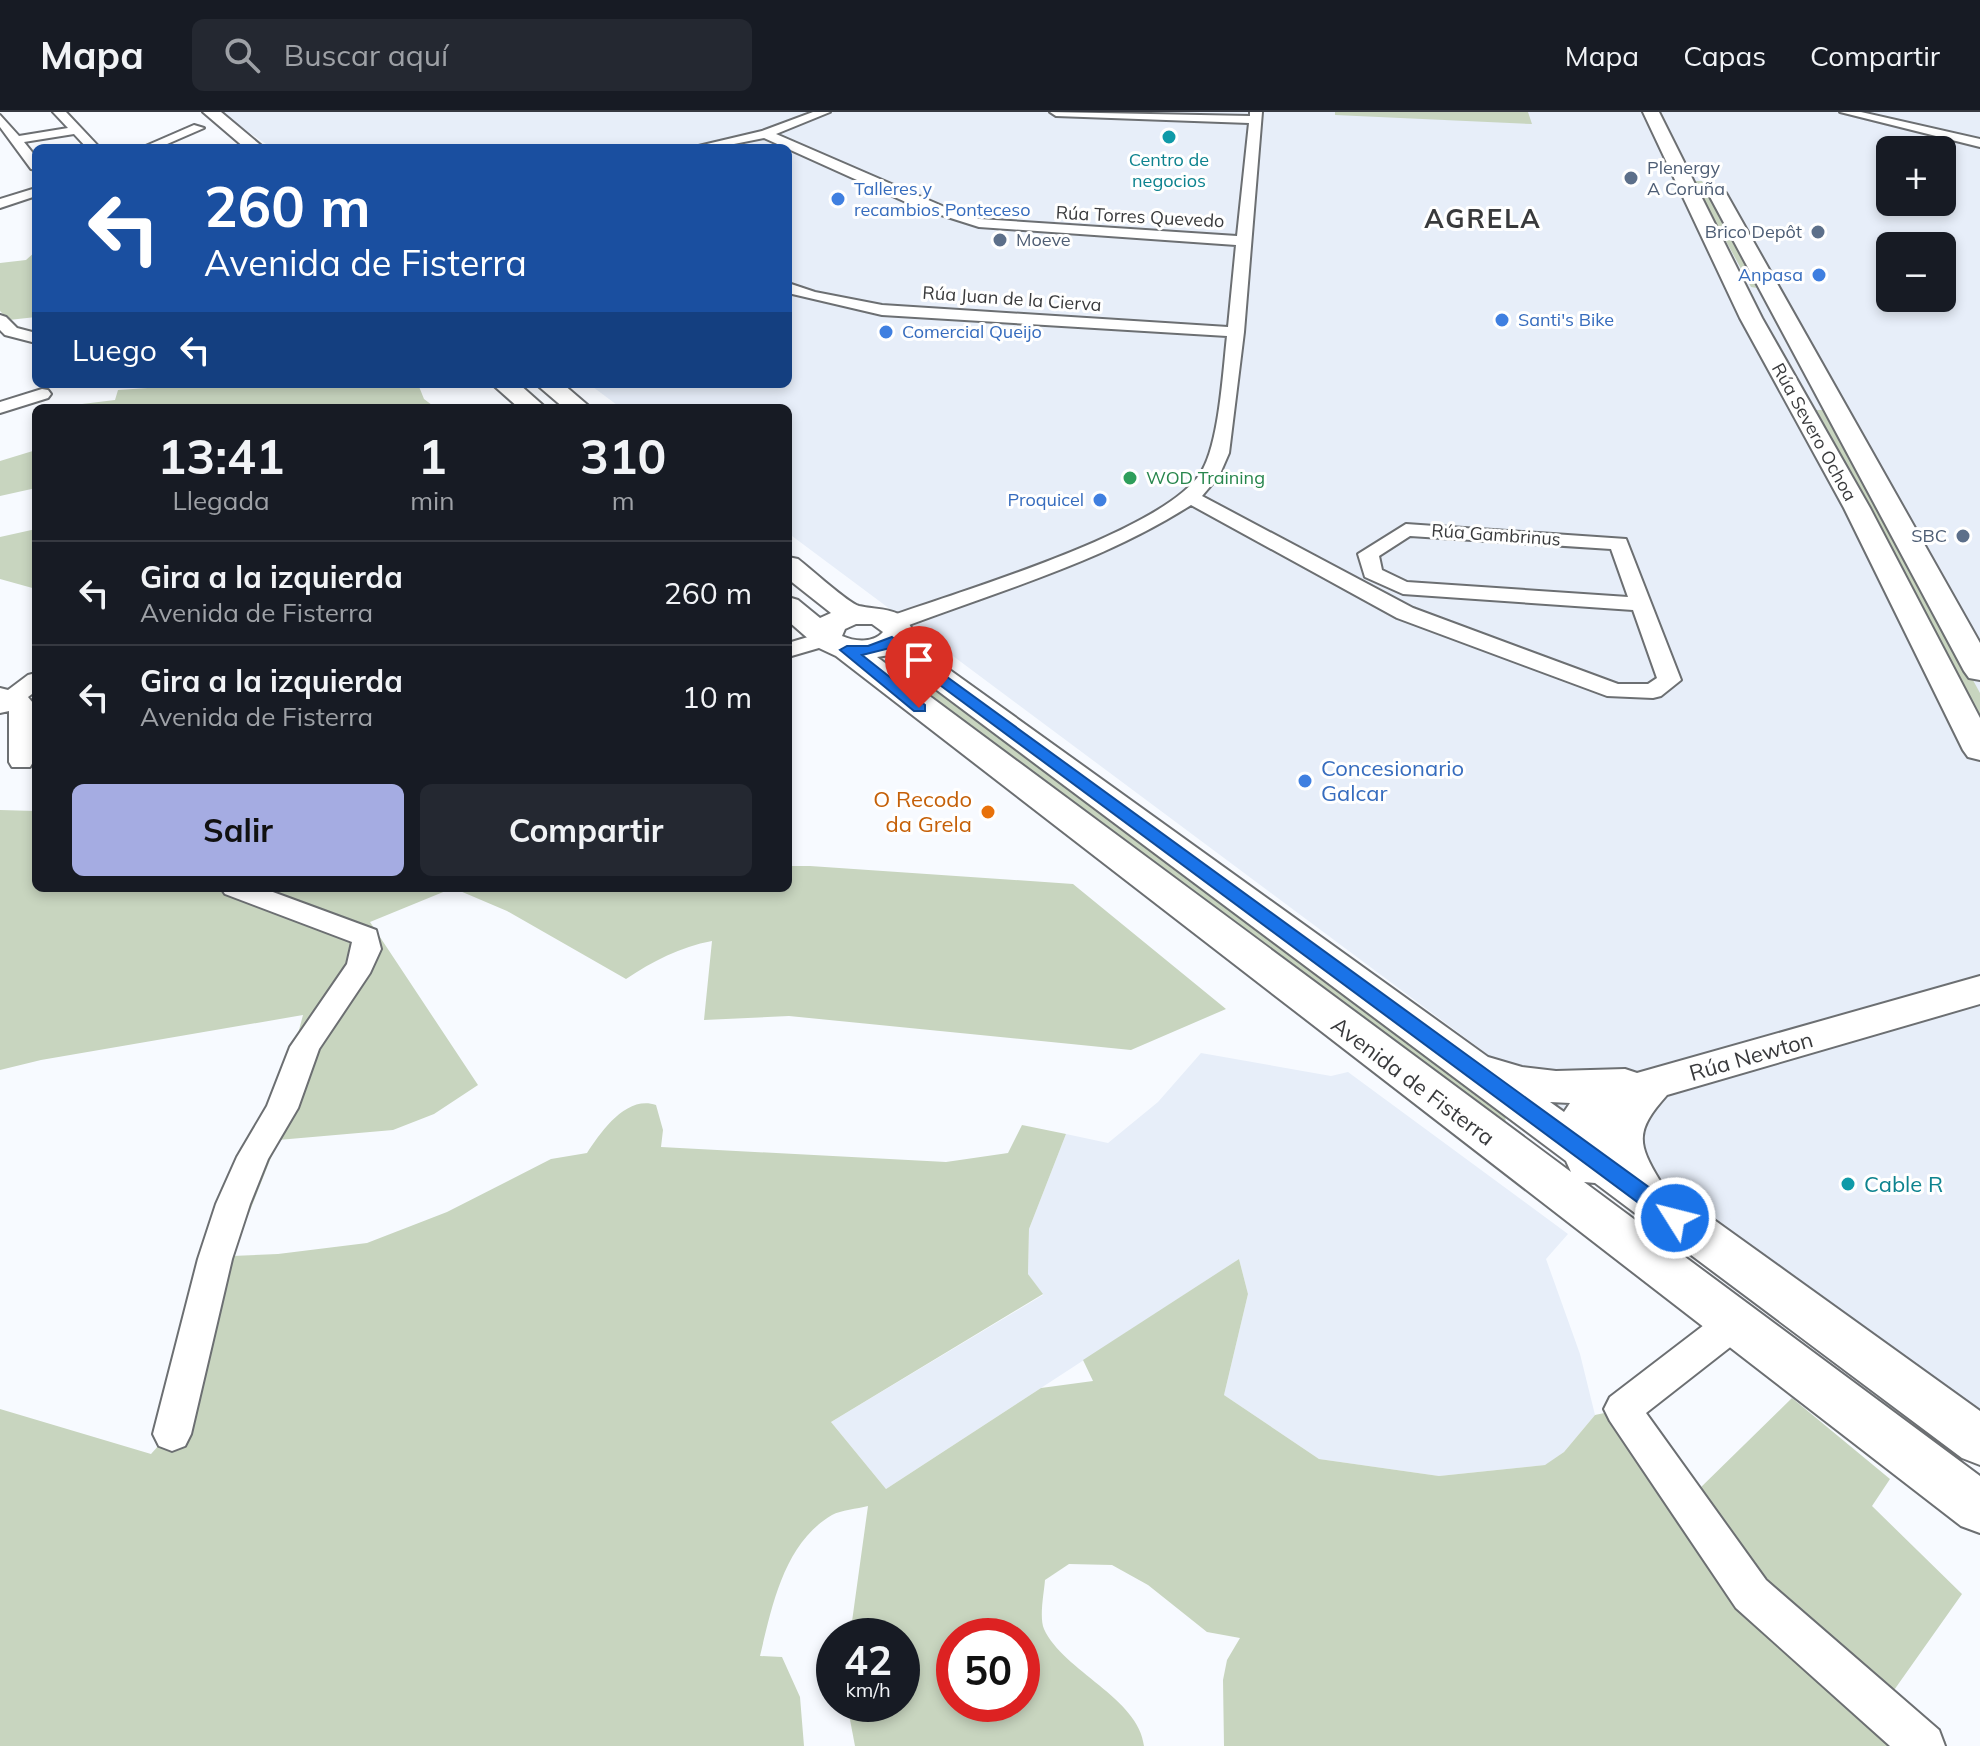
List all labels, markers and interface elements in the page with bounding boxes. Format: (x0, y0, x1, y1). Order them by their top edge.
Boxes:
search box (192, 19, 752, 91)
text: Mapa (40, 31, 144, 79)
icon: search (220, 33, 264, 77)
text: Buscar aquí (284, 36, 448, 74)
text: Mapa (1565, 38, 1639, 73)
text: Capas (1683, 38, 1766, 73)
text: Compartir (1810, 38, 1940, 73)
marker: Centro de negocios (1160, 128, 1178, 146)
map controls (1876, 136, 1956, 312)
button: + (1876, 136, 1956, 216)
place label: Centro de negocios (1129, 148, 1209, 192)
place label: Plenergy A Coruña (1647, 156, 1725, 200)
marker: Plenergy A Coruña (1622, 169, 1640, 187)
text: 260 m (204, 171, 371, 241)
icon: left (72, 176, 176, 280)
place label: Talleres y recambios Ponteceso (854, 177, 1031, 221)
marker: Talleres y recambios Ponteceso (829, 190, 847, 208)
street label: Rúa Torres Quevedo (1055, 201, 1225, 232)
district label: AGRELA (1424, 202, 1542, 235)
place label: Brico Depôt (1705, 220, 1802, 243)
marker: Brico Depôt (1809, 223, 1827, 241)
place label: Moeve (1016, 228, 1071, 251)
marker: Moeve (991, 231, 1009, 249)
button: − (1876, 232, 1956, 312)
text: Avenida de Fisterra (204, 240, 527, 285)
place label: Anpasa (1738, 263, 1803, 286)
marker: Anpasa (1810, 266, 1828, 284)
street label: Rúa Juan de la Cierva (922, 281, 1102, 316)
place label: Santi's Bike (1518, 308, 1614, 331)
marker: Santi's Bike (1493, 311, 1511, 329)
place label: Comercial Queijo (902, 320, 1042, 343)
marker: Comercial Queijo (877, 323, 895, 341)
icon: left (173, 328, 217, 372)
text: Luego (72, 331, 157, 369)
street label: Rúa Severo Ochoa (1767, 359, 1862, 505)
text: 13:41 (158, 426, 285, 486)
text: 1 (418, 426, 447, 486)
text: 310 (580, 426, 666, 486)
place label: WOD Training (1146, 466, 1265, 489)
marker: WOD Training (1121, 469, 1139, 487)
text: Llegada (173, 484, 270, 517)
text: min (410, 484, 454, 517)
text: m (612, 484, 635, 517)
place label: Proquicel (1007, 488, 1084, 511)
marker: Proquicel (1091, 491, 1109, 509)
street label: Rúa Gambrinus (1431, 519, 1562, 550)
place label: SBC (1911, 524, 1947, 547)
marker: SBC (1954, 527, 1972, 545)
text: Gira a la izquierda (140, 558, 403, 596)
icon: left (72, 571, 116, 615)
text: 260 m (664, 574, 752, 612)
text: Avenida de Fisterra (140, 596, 373, 629)
pin (885, 626, 953, 708)
icon: arrive (897, 638, 941, 682)
text: Gira a la izquierda (140, 662, 403, 700)
icon: left (72, 675, 116, 719)
text: 10 m (682, 678, 752, 716)
text: Avenida de Fisterra (140, 700, 373, 733)
place label: Concesionario Galcar (1321, 754, 1464, 807)
marker: Concesionario Galcar (1296, 772, 1314, 790)
button: Salir (72, 784, 404, 876)
button: Compartir (420, 784, 752, 876)
place label: O Recodo da Grela (873, 785, 972, 838)
marker: O Recodo da Grela (979, 803, 997, 821)
street label: Avenida de Fisterra (1326, 1010, 1500, 1152)
street label: Rúa Newton (1686, 1025, 1816, 1087)
place label: Cable R (1864, 1170, 1943, 1198)
marker: Cable R (1839, 1175, 1857, 1193)
position arrow (1633, 1176, 1717, 1260)
speed limit sign: 50 (936, 1618, 1040, 1722)
text: 42 (844, 1635, 892, 1685)
text: km/h (845, 1677, 891, 1702)

